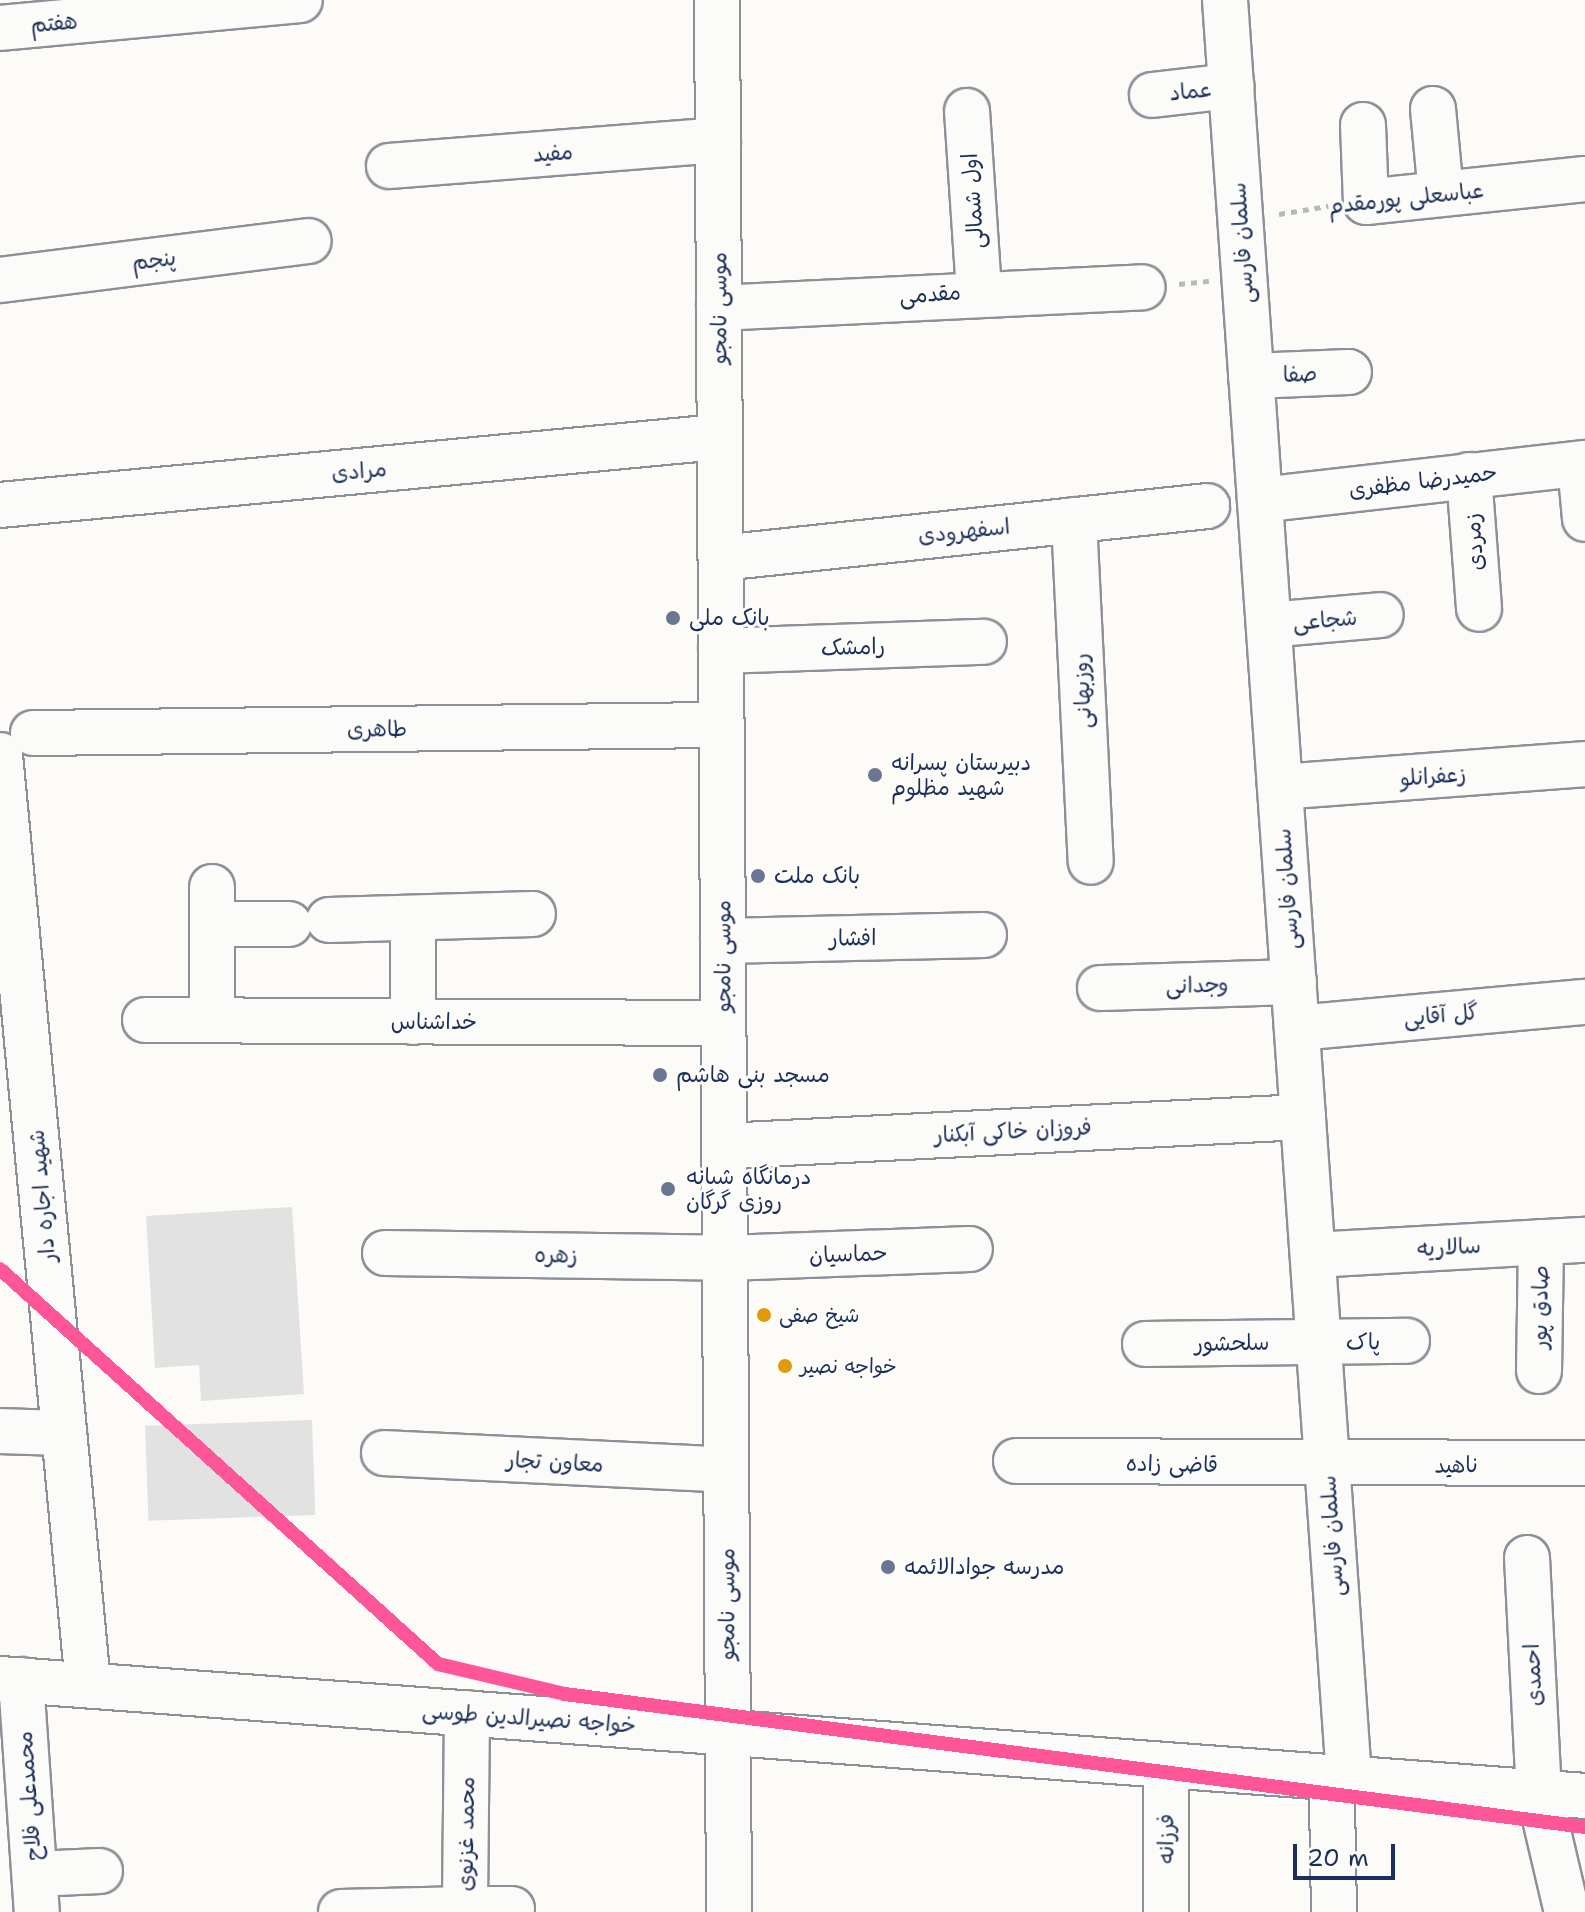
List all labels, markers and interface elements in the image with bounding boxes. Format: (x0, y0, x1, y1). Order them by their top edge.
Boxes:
street label: هفتم (29, 8, 79, 38)
street label: عماد (1168, 76, 1214, 106)
street label: مفید (532, 138, 574, 168)
street label: اول شمالی (956, 152, 990, 250)
street label: عباسعلی پورمقدم (1327, 177, 1485, 219)
street label: سلمان فارسی (1225, 182, 1259, 304)
street label: پنجم (130, 244, 178, 276)
street label: موسی نامجو (706, 252, 732, 364)
street label: مقدمی (898, 279, 962, 309)
street label: صفا (1282, 360, 1318, 388)
street label: مرادی (330, 455, 388, 487)
street label: حمیدرضا مظفری (1347, 459, 1499, 503)
street label: زمردی (1459, 512, 1489, 572)
street label: اسفهرودی (917, 513, 1011, 549)
street label: شجاعی (1292, 604, 1358, 636)
place label: بانک ملی (689, 605, 770, 631)
marker: بانک ملی (664, 609, 682, 627)
street label: رامشک (821, 633, 885, 661)
street label: روزبهانی (1067, 653, 1097, 729)
street label: طاهری (347, 715, 407, 743)
place label: دبیرستان پسرانه شهید مظلوم (891, 749, 1031, 800)
street label: زعفرانلو (1399, 761, 1467, 791)
marker: دبیرستان پسرانه شهید مظلوم (866, 766, 884, 784)
street label: سلمان فارسی (1270, 828, 1304, 950)
place label: بانک ملت (774, 863, 860, 889)
marker: بانک ملت (749, 867, 767, 885)
street label: موسی نامجو (710, 900, 736, 1012)
street label: افشار (829, 924, 877, 952)
street label: وجدانی (1165, 971, 1229, 999)
street label: گل آقایی (1402, 999, 1480, 1031)
street label: خداشناس (391, 1009, 477, 1035)
place label: مسجد بنی هاشم (676, 1062, 830, 1088)
marker: مسجد بنی هاشم (651, 1066, 669, 1084)
street label: فروزان خاکی آبکنار (934, 1114, 1092, 1148)
street label: شهید اجاره دار (23, 1129, 61, 1263)
place label: درمانگاه شبانه روزی گرگان (686, 1163, 811, 1214)
marker: درمانگاه شبانه روزی گرگان (657, 1178, 679, 1200)
street label: سالاریه (1416, 1232, 1482, 1262)
street label: حماسیان (809, 1239, 887, 1269)
street label: زهره (534, 1241, 578, 1269)
street label: صادق پور (1526, 1265, 1554, 1349)
place label: شیخ صفی (779, 1303, 859, 1327)
marker: شیخ صفی (756, 1307, 772, 1323)
street label: سلحشور (1194, 1329, 1270, 1357)
street label: پاک (1346, 1329, 1380, 1355)
place label: خواجه نصیر (800, 1354, 897, 1378)
marker: خواجه نصیر (777, 1358, 793, 1374)
street label: معاون تجار (506, 1446, 604, 1478)
street label: قاضی زاده (1126, 1450, 1218, 1478)
street label: ناهید (1434, 1451, 1478, 1479)
street label: سلمان فارسی (1315, 1475, 1349, 1597)
street label: موسی نامجو (714, 1548, 740, 1660)
place label: مدرسه جوادالائمه (904, 1554, 1065, 1580)
marker: مدرسه جوادالائمه (879, 1558, 897, 1576)
street label: احمدی (1518, 1643, 1548, 1707)
street label: خواجه نصیرالدین طوسی (421, 1697, 637, 1739)
street label: محمدعلی فلاح (11, 1730, 47, 1862)
street label: محمد غزنوی (452, 1776, 480, 1892)
street label: فرزانه (1153, 1814, 1179, 1864)
scale bar (1297, 1828, 1399, 1878)
text: 20 m (1307, 1842, 1369, 1874)

